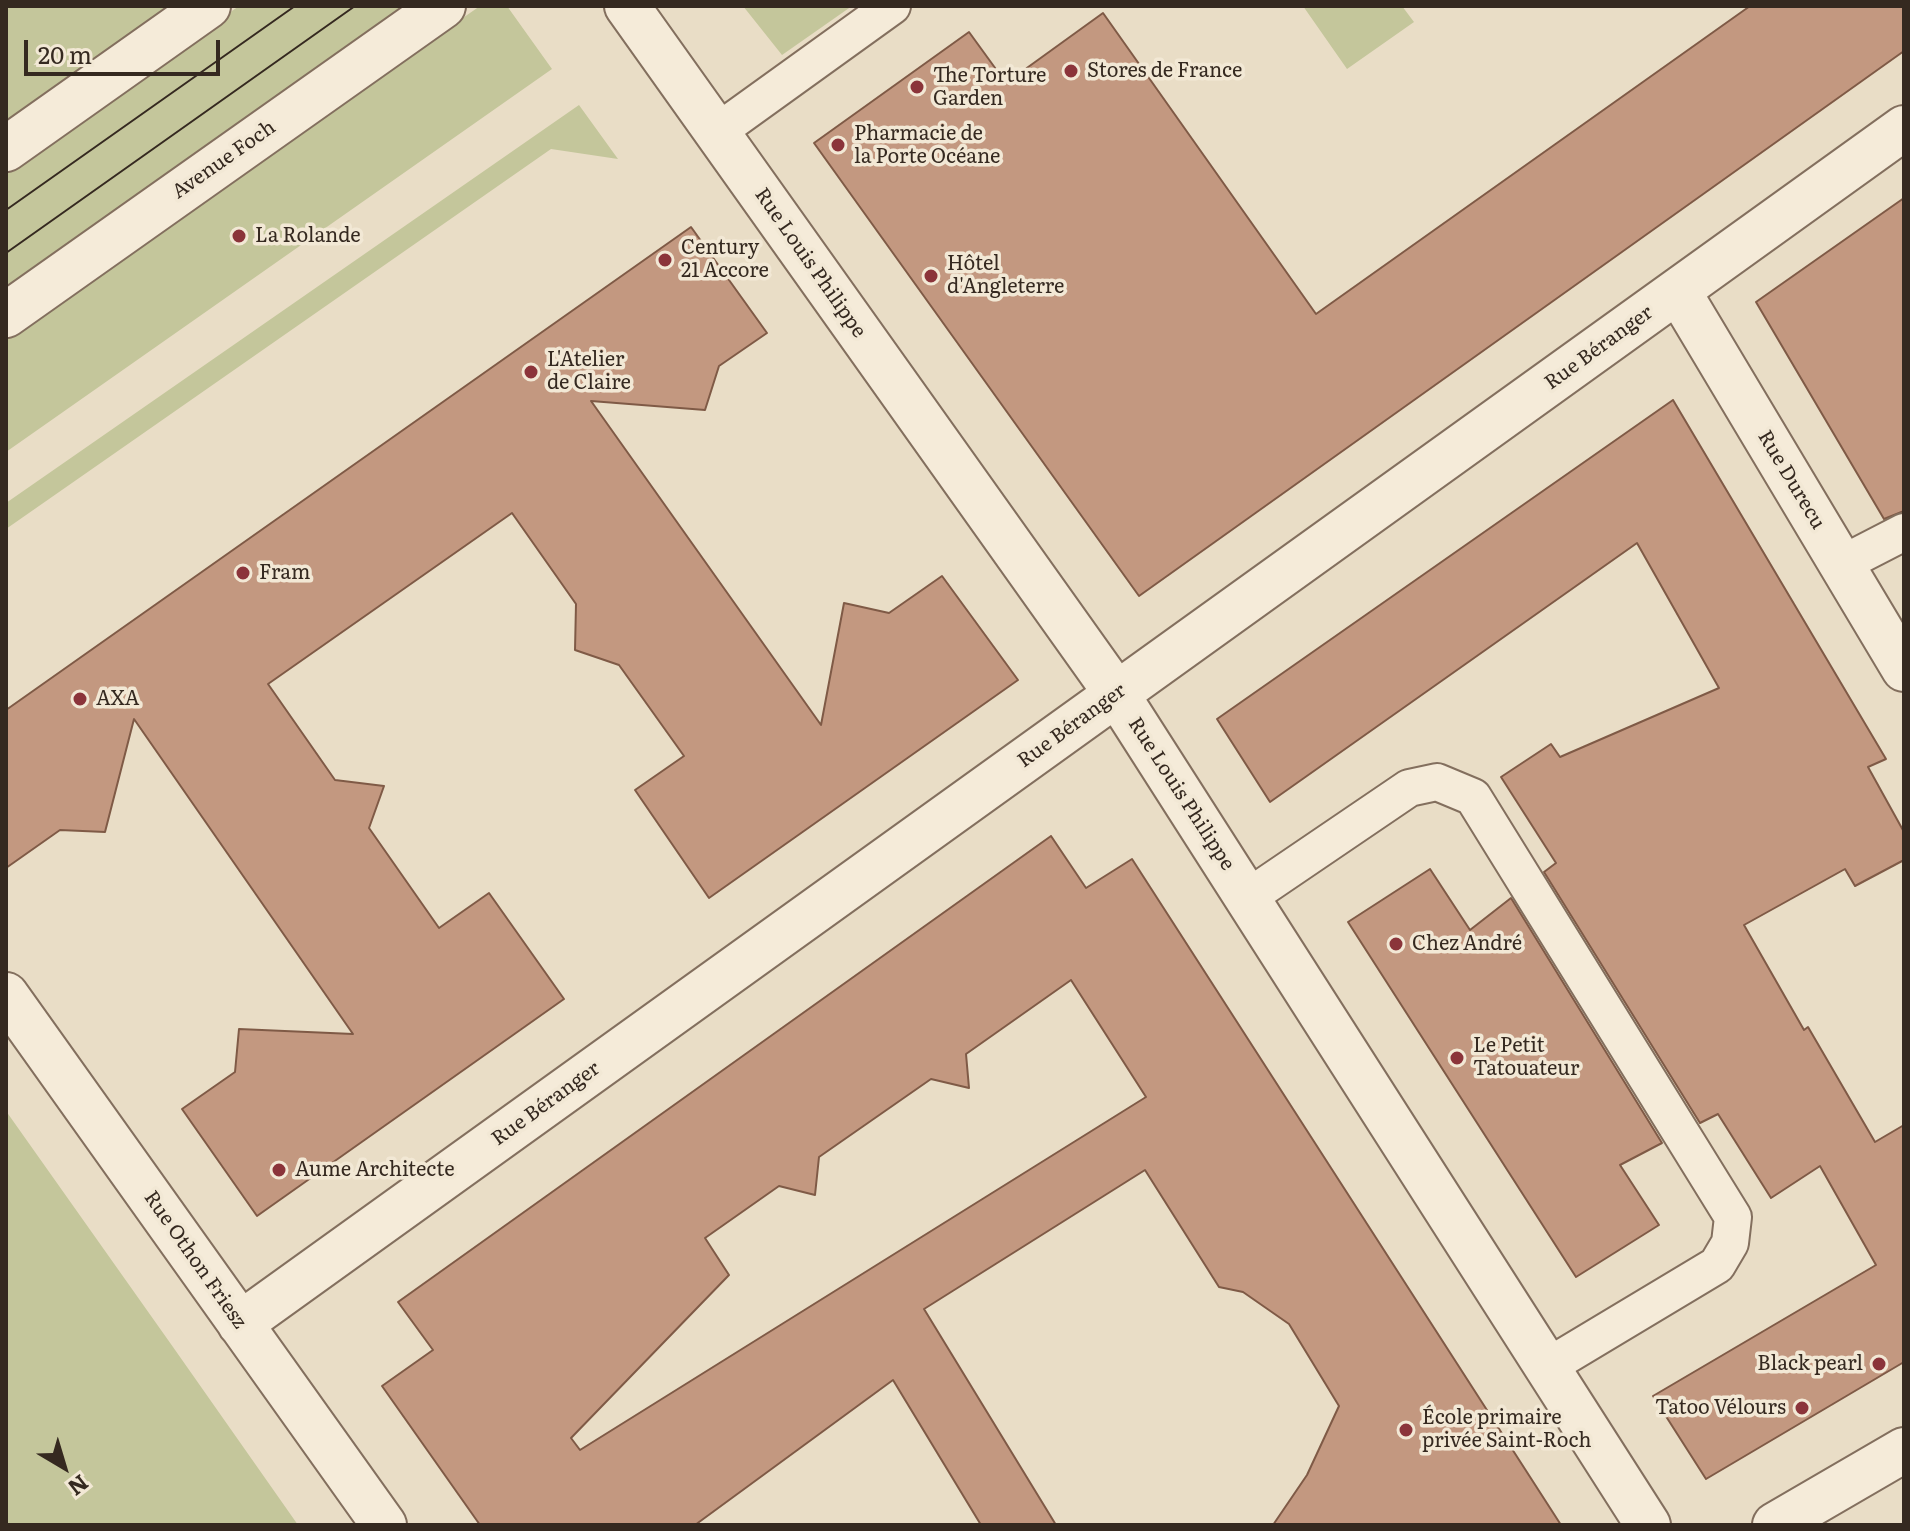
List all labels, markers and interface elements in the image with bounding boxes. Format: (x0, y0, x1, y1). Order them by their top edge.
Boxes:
scale bar (28, 24, 224, 74)
text: 20 m (38, 36, 92, 71)
place label: Stores de France (1087, 59, 1242, 83)
marker: Stores de France (1062, 62, 1080, 80)
place label: The Torture Garden (933, 64, 1046, 111)
marker: The Torture Garden (908, 78, 926, 96)
street label: Avenue Foch (168, 116, 280, 204)
place label: Pharmacie de la Porte Océane (854, 122, 1000, 169)
marker: Pharmacie de la Porte Océane (829, 136, 847, 154)
street label: Rue Louis Philippe (749, 183, 871, 343)
place label: La Rolande (255, 224, 361, 248)
marker: La Rolande (230, 227, 248, 245)
place label: Century 21 Accore (681, 236, 769, 283)
marker: Century 21 Accore (656, 251, 674, 269)
place label: Hôtel d'Angleterre (947, 252, 1064, 299)
marker: Hôtel d'Angleterre (922, 267, 940, 285)
street label: Rue Béranger (1540, 301, 1658, 395)
place label: L'Atelier de Claire (547, 348, 631, 395)
marker: L'Atelier de Claire (522, 363, 540, 381)
street label: Rue Durecu (1752, 426, 1830, 534)
place label: Fram (259, 561, 310, 585)
marker: Fram (234, 564, 252, 582)
street label: Rue Béranger (1013, 679, 1131, 773)
place label: AXA (96, 687, 140, 711)
marker: AXA (71, 690, 89, 708)
street label: Rue Louis Philippe (1123, 713, 1239, 875)
place label: Chez André (1412, 932, 1522, 956)
marker: Chez André (1387, 935, 1405, 953)
place label: Le Petit Tatouateur (1473, 1034, 1579, 1081)
marker: Le Petit Tatouateur (1448, 1049, 1466, 1067)
street label: Rue Béranger (487, 1057, 605, 1151)
place label: Aume Architecte (295, 1158, 455, 1182)
marker: Aume Architecte (270, 1161, 288, 1179)
street label: Rue Othon Friesz (139, 1187, 251, 1333)
place label: Black pearl (1757, 1352, 1863, 1376)
marker: Black pearl (1870, 1355, 1888, 1373)
place label: Tatoo Vélours (1655, 1396, 1786, 1420)
marker: Tatoo Vélours (1793, 1399, 1811, 1417)
place label: École primaire privée Saint-Roch (1422, 1406, 1591, 1453)
marker: École primaire privée Saint-Roch (1397, 1421, 1415, 1439)
north arrow (24, 1427, 104, 1507)
text: N (62, 1468, 97, 1505)

